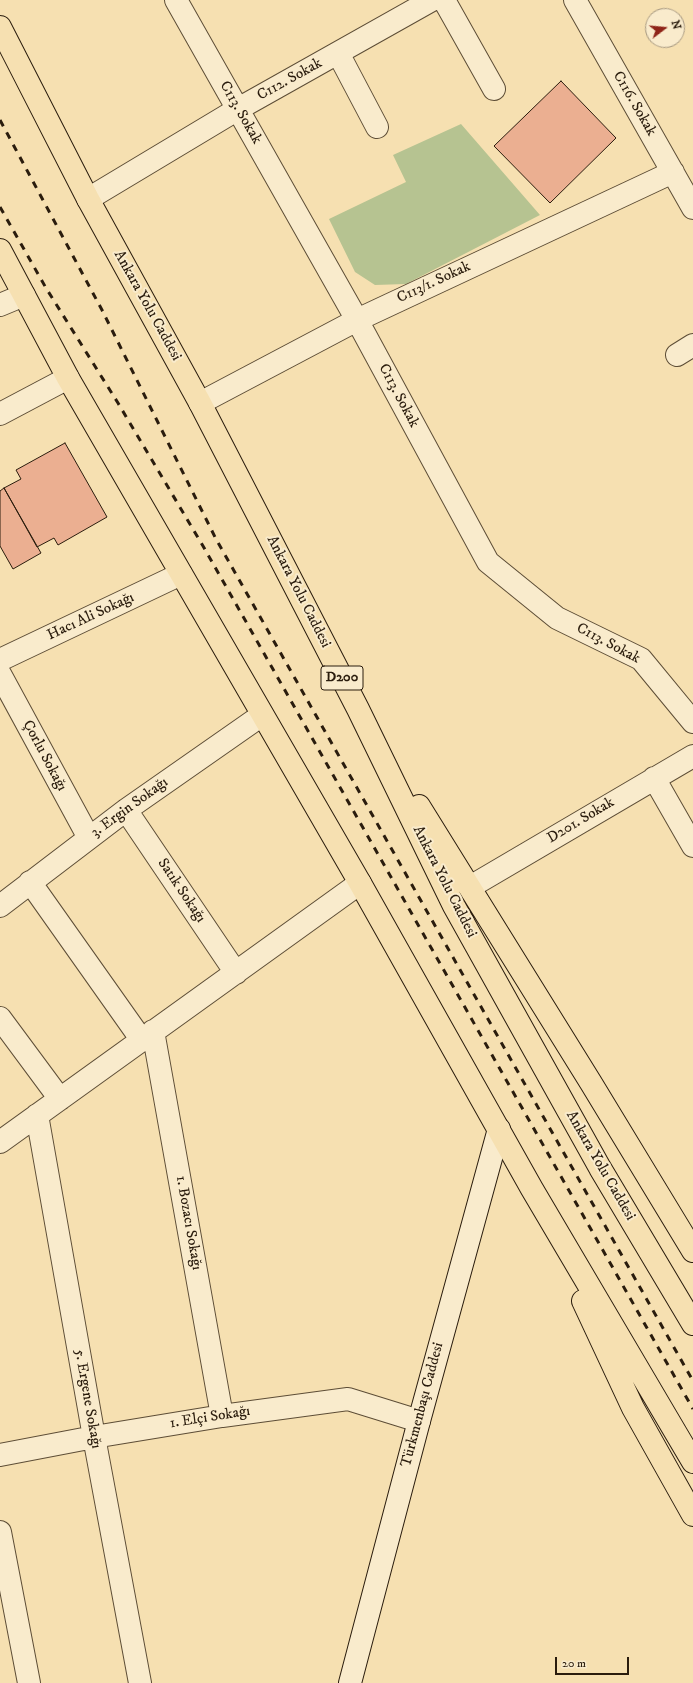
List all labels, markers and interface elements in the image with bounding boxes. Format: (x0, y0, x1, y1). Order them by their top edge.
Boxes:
north arrow (645, 8, 685, 48)
text: N (668, 19, 684, 31)
street label: C112. Sokak (254, 55, 326, 105)
street label: C116. Sokak (608, 68, 660, 140)
street label: C113. Sokak (215, 78, 265, 148)
street label: Ankara Yolu Caddesi (109, 248, 185, 364)
street label: C113/1. Sokak (394, 258, 474, 308)
street label: C113. Sokak (374, 361, 422, 431)
street label: Ankara Yolu Caddesi (262, 533, 334, 651)
street label: Hacı Ali Sokağı (45, 589, 137, 645)
street label: C113. Sokak (573, 620, 643, 668)
road number: D200 (321, 666, 363, 690)
street label: Çorlu Sokağı (18, 717, 70, 795)
street label: 3. Ergin Sokağı (88, 774, 172, 842)
street label: D201. Sokak (544, 794, 618, 848)
street label: Ankara Yolu Caddesi (408, 823, 480, 941)
street label: Satık Sokağı (153, 855, 209, 927)
street label: Ankara Yolu Caddesi (561, 1108, 639, 1224)
street label: 1. Bozacı Sokağı (171, 1174, 205, 1272)
street label: Türkmenbaşı Caddesi (398, 1341, 448, 1469)
street label: 5. Ergene Sokağı (69, 1348, 105, 1450)
street label: 1. Elçi Sokağı (169, 1403, 251, 1433)
scale bar (557, 1649, 631, 1675)
text: 20 m (562, 1656, 586, 1671)

